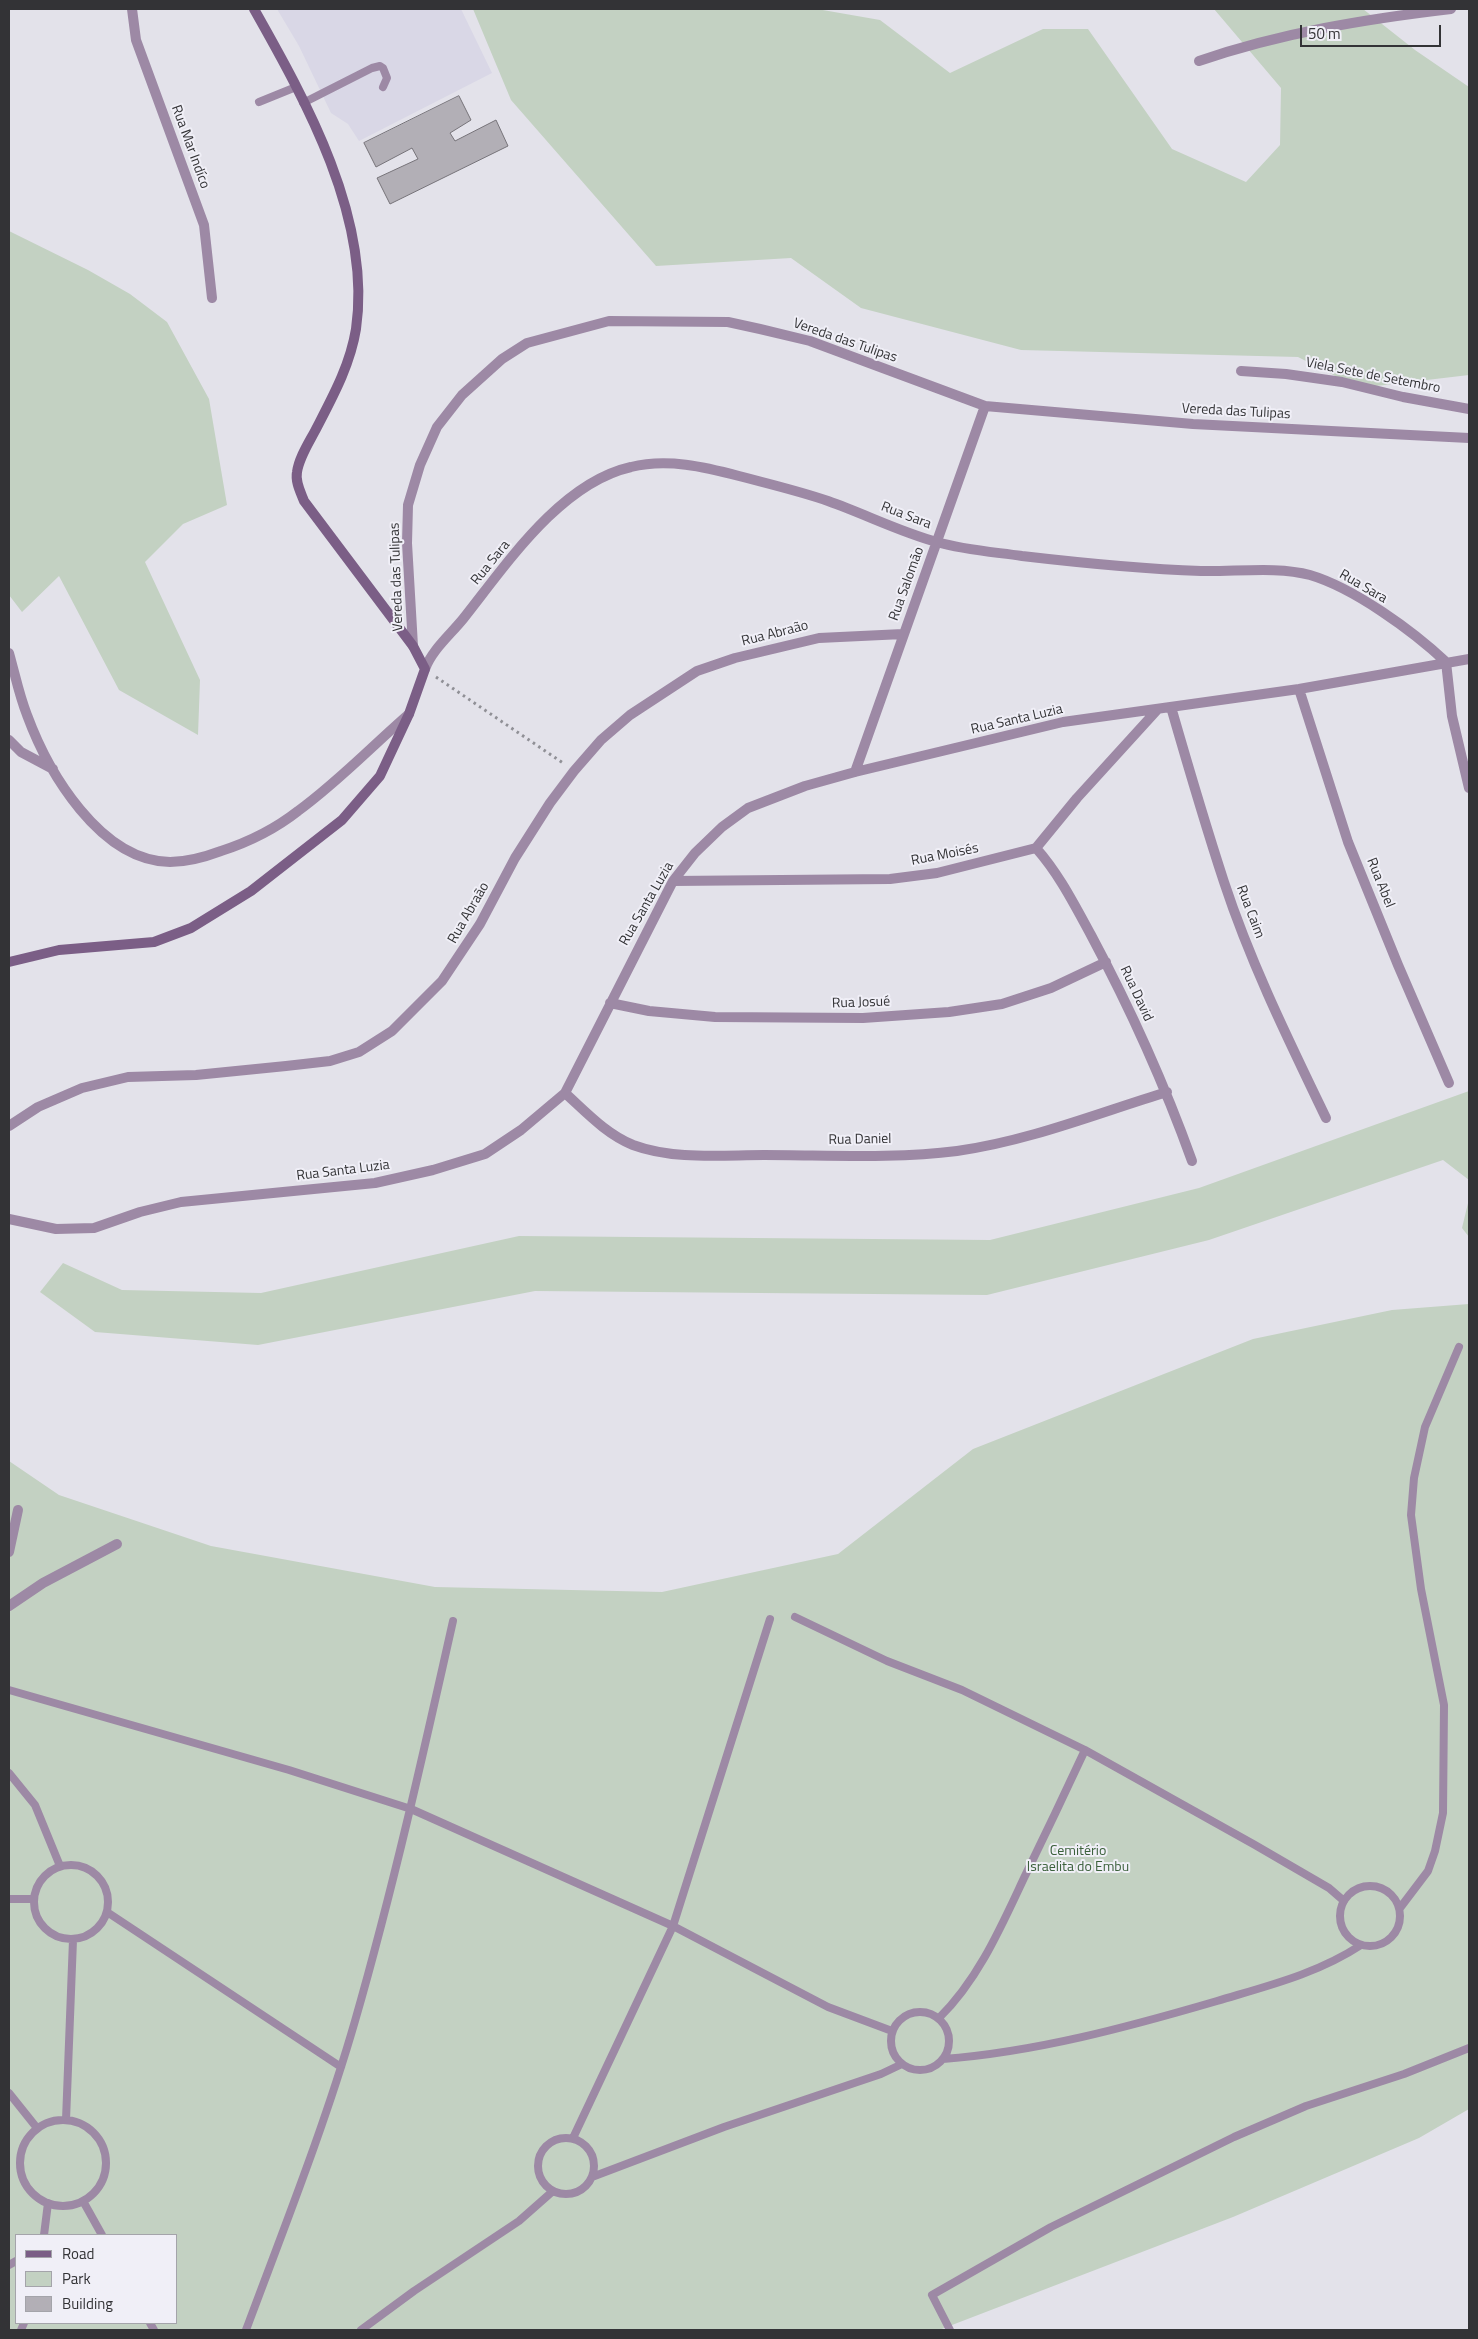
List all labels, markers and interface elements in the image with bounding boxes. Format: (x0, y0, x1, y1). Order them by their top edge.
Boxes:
scale bar (1303, 15, 1444, 47)
text: 50 m (1308, 22, 1341, 45)
street label: Rua Mar Indíco (167, 103, 213, 191)
street label: Vereda das Tulipas (791, 315, 899, 367)
street label: Viela Sete de Setembro (1304, 355, 1442, 397)
street label: Vereda das Tulipas (1181, 401, 1291, 423)
street label: Rua Sara (878, 499, 934, 533)
street label: Vereda das Tulipas (387, 522, 407, 632)
street label: Rua Sara (468, 537, 514, 589)
street label: Rua Salomão (886, 545, 928, 623)
street label: Rua Sara (1336, 567, 1390, 607)
street label: Rua Abraão (740, 618, 810, 650)
street label: Rua Santa Luzia (969, 701, 1065, 739)
street label: Rua Moisés (910, 840, 980, 870)
street label: Rua Abel (1362, 856, 1398, 910)
street label: Rua Santa Luzia (616, 859, 678, 949)
street label: Rua Abraão (445, 879, 493, 947)
street label: Rua Caim (1232, 883, 1268, 941)
street label: Rua David (1116, 964, 1156, 1024)
street label: Rua Josué (831, 994, 891, 1012)
street label: Rua Daniel (828, 1131, 892, 1149)
street label: Rua Santa Luzia (295, 1157, 391, 1185)
park label: Cemitério Israelita do Embu (1027, 1844, 1129, 1876)
legend (15, 2234, 178, 2324)
text: Road (62, 2242, 94, 2265)
text: Park (62, 2267, 91, 2290)
text: Building (62, 2292, 113, 2315)

